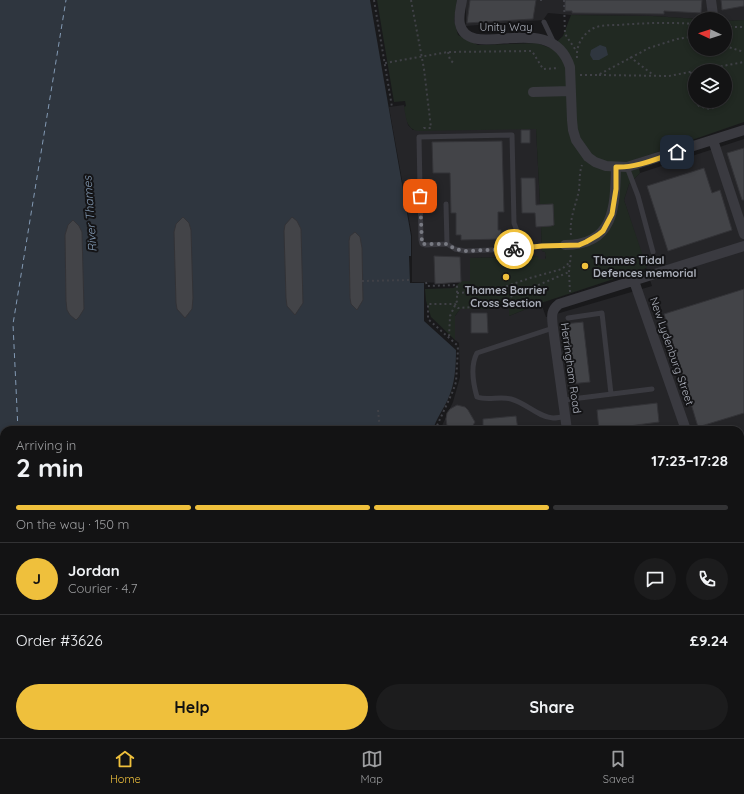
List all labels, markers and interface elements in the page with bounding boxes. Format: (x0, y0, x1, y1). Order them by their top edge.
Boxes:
north arrow (688, 12, 732, 56)
map controls (688, 12, 732, 108)
street label: Unity Way (480, 20, 532, 34)
button: layers (688, 64, 732, 108)
pin (660, 135, 694, 169)
icon: home (666, 141, 688, 163)
water label: River Thames (79, 174, 100, 253)
pin (403, 179, 437, 213)
icon: bag (409, 185, 431, 207)
courier (494, 229, 534, 269)
icon: bike (503, 238, 525, 260)
place label: Thames Tidal Defences memorial (593, 253, 696, 280)
marker: Thames Tidal Defences memorial (580, 261, 590, 271)
marker: Thames Barrier Cross Section (501, 272, 511, 282)
place label: Thames Barrier Cross Section (465, 283, 548, 310)
street label: New Lydenburg Street (647, 295, 697, 407)
street label: Herringham Road (558, 322, 584, 414)
text: Arriving in (16, 437, 76, 453)
text: 2 min (16, 451, 84, 484)
text: 17:23–17:28 (651, 451, 728, 470)
text: On the way · 150 m (16, 516, 129, 532)
button: chat (634, 558, 676, 600)
button: phone (686, 558, 728, 600)
text: Jordan (68, 561, 120, 580)
text: J (33, 569, 41, 588)
text: Courier · 4.7 (68, 580, 137, 596)
text: Order #3626 (16, 631, 103, 650)
text: £9.24 (690, 631, 728, 650)
button: Help (16, 684, 368, 730)
button: Share (376, 684, 728, 730)
tab: Home (110, 748, 141, 786)
tab: Map (360, 748, 383, 786)
tab: Saved (603, 748, 634, 786)

